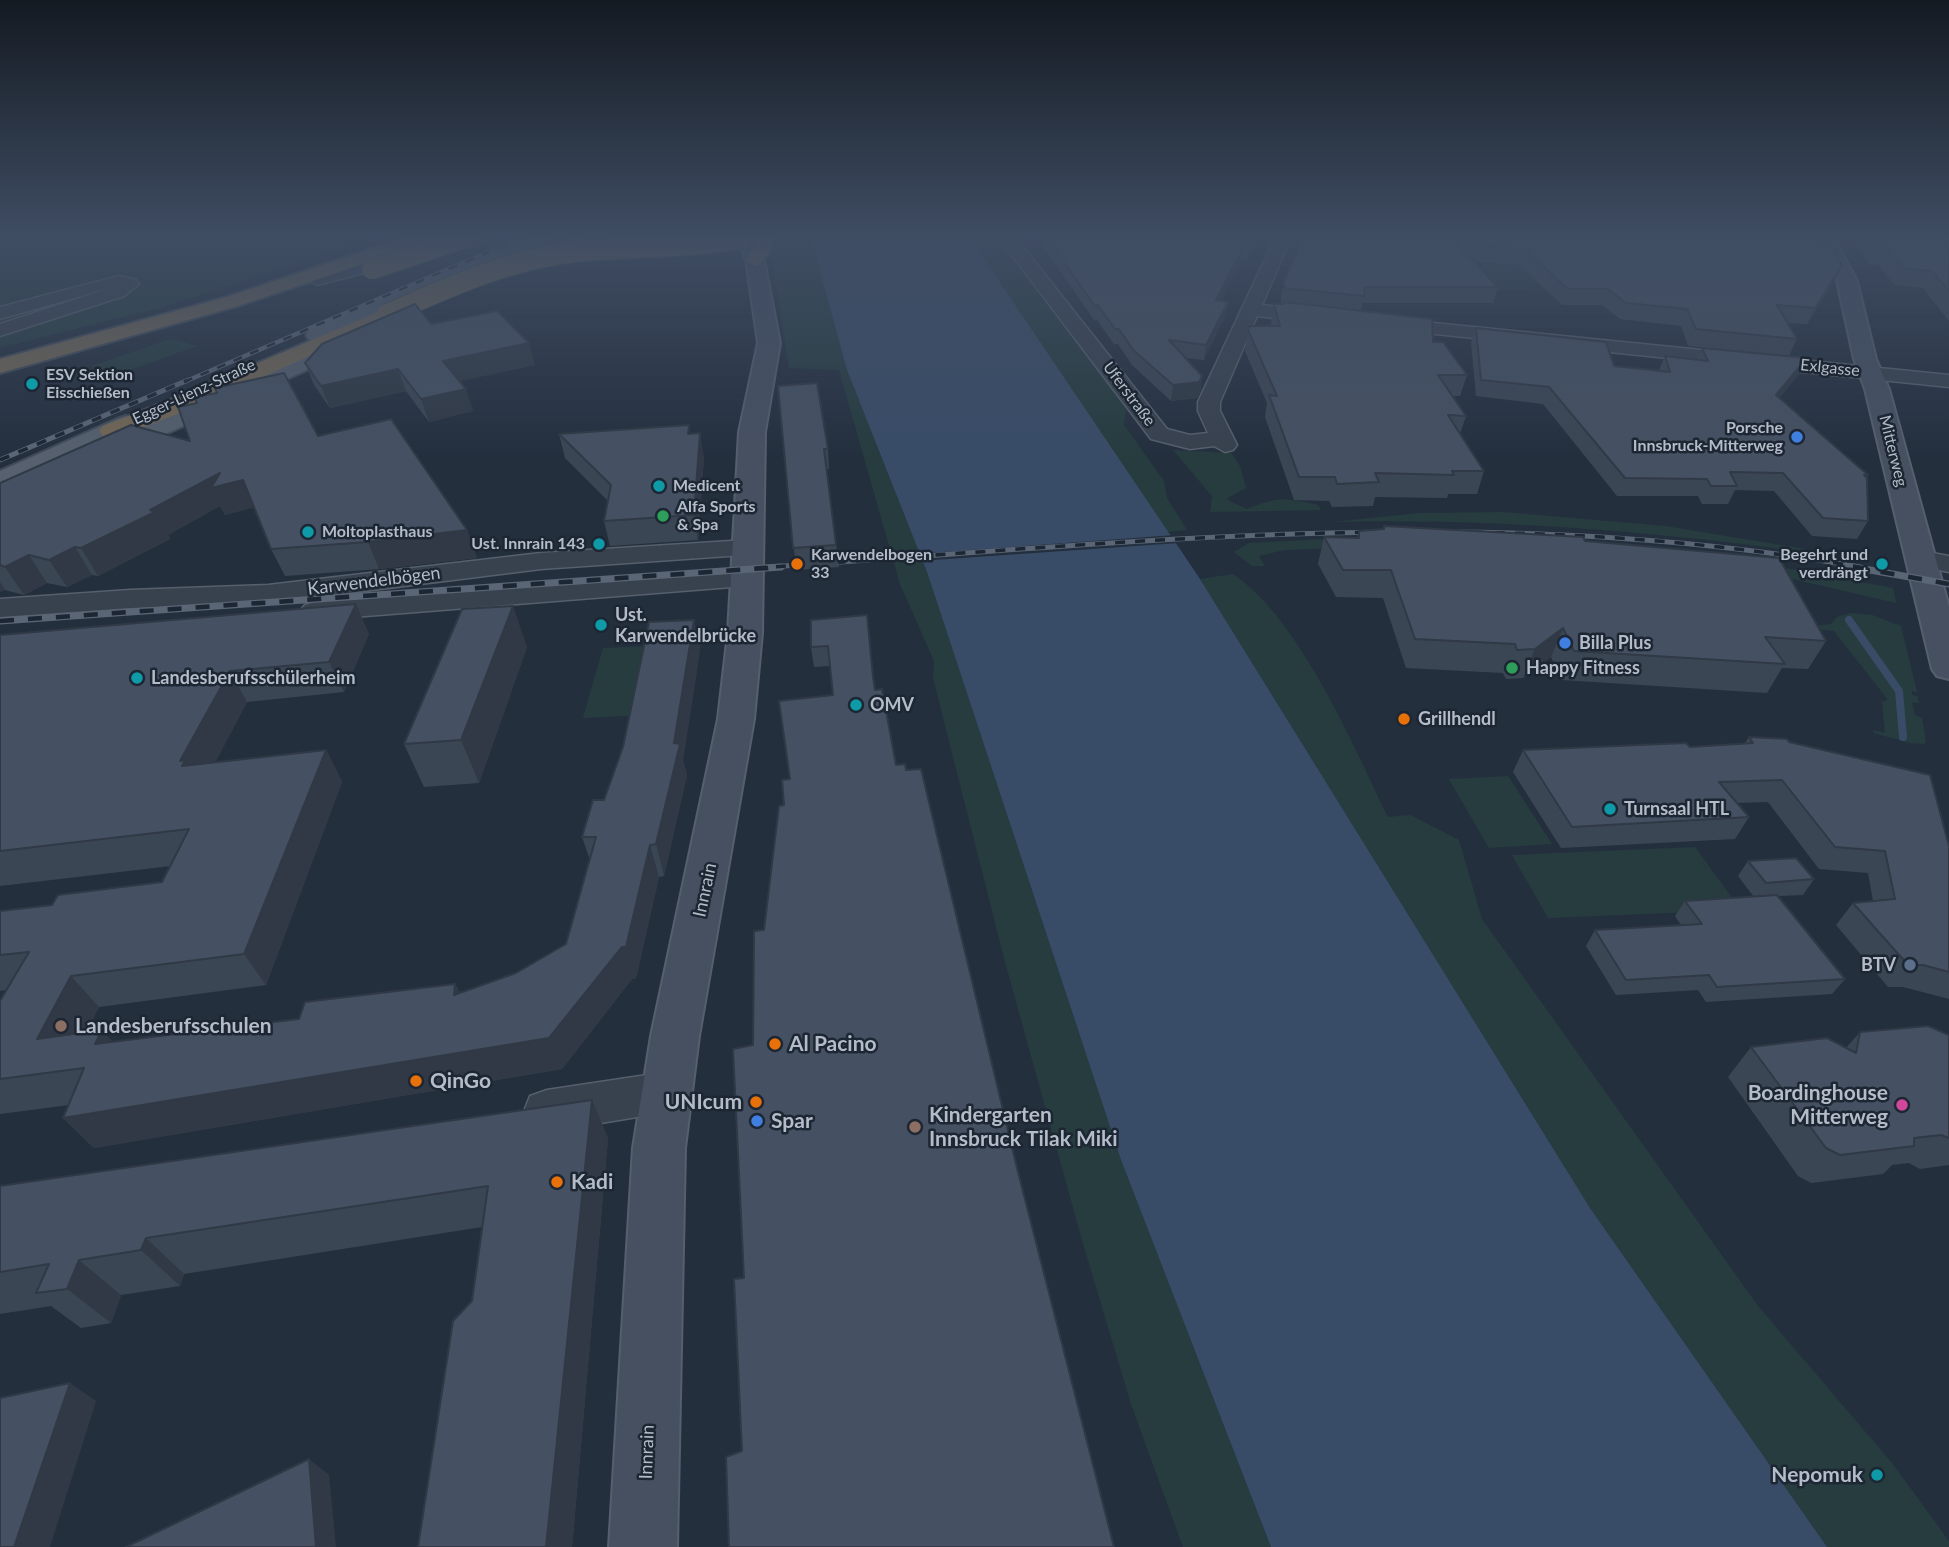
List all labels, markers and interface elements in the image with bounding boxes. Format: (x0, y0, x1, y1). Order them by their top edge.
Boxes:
street label: Egger-Lienz-Straße (130, 355, 258, 429)
street label: Exlgasse (1799, 355, 1861, 381)
street label: Uferstraße (1099, 358, 1159, 430)
place label: ESV Sektion Eisschießen (46, 365, 133, 403)
marker: ESV Sektion Eisschießen (24, 376, 40, 392)
street label: Mitterweg (1875, 413, 1911, 489)
place label: Porsche Innsbruck-Mitterweg (1633, 418, 1783, 456)
marker: Porsche Innsbruck-Mitterweg (1789, 429, 1805, 445)
place label: Medicent (673, 476, 741, 496)
marker: Medicent (651, 478, 667, 494)
place label: Alfa Sports & Spa (677, 497, 756, 535)
marker: Alfa Sports & Spa (655, 508, 671, 524)
place label: Moltoplasthaus (322, 522, 432, 542)
marker: Moltoplasthaus (300, 524, 316, 540)
place label: Ust. Innrain 143 (471, 534, 585, 554)
marker: Ust. Innrain 143 (591, 536, 607, 552)
place label: Karwendelbogen 33 (811, 545, 932, 583)
place label: Begehrt und verdrängt (1780, 545, 1868, 583)
marker: Karwendelbogen 33 (789, 556, 805, 572)
marker: Begehrt und verdrängt (1874, 556, 1890, 572)
street label: Karwendelbögen (306, 562, 442, 600)
place label: Ust. Karwendelbrücke (615, 604, 756, 646)
marker: Ust. Karwendelbrücke (593, 617, 609, 633)
place label: Billa Plus (1579, 632, 1651, 654)
marker: Billa Plus (1557, 635, 1573, 651)
place label: Happy Fitness (1526, 657, 1640, 679)
marker: Happy Fitness (1504, 660, 1520, 676)
place label: Landesberufsschülerheim (151, 667, 356, 689)
marker: Landesberufsschülerheim (129, 670, 145, 686)
place label: OMV (870, 694, 914, 716)
marker: OMV (848, 697, 864, 713)
place label: Grillhendl (1418, 708, 1496, 730)
marker: Grillhendl (1396, 711, 1412, 727)
place label: Turnsaal HTL (1624, 798, 1729, 820)
marker: Turnsaal HTL (1602, 801, 1618, 817)
street label: Innrain (689, 861, 721, 919)
place label: BTV (1861, 954, 1896, 976)
marker: BTV (1902, 957, 1918, 973)
place label: Landesberufsschulen (75, 1013, 272, 1039)
marker: Landesberufsschulen (53, 1018, 69, 1034)
place label: Al Pacino (789, 1031, 877, 1057)
marker: Al Pacino (767, 1036, 783, 1052)
place label: QinGo (430, 1068, 491, 1094)
marker: QinGo (408, 1073, 424, 1089)
place label: Boardinghouse Mitterweg (1748, 1080, 1888, 1130)
place label: UNIcum (665, 1089, 742, 1115)
marker: UNIcum (748, 1094, 764, 1110)
marker: Boardinghouse Mitterweg (1894, 1097, 1910, 1113)
place label: Kindergarten Innsbruck Tilak Miki (929, 1102, 1118, 1152)
place label: Spar (771, 1108, 813, 1134)
marker: Spar (749, 1113, 765, 1129)
marker: Kindergarten Innsbruck Tilak Miki (907, 1119, 923, 1135)
place label: Kadi (571, 1169, 613, 1195)
marker: Kadi (549, 1174, 565, 1190)
street label: Innrain (635, 1424, 659, 1480)
place label: Nepomuk (1771, 1462, 1863, 1488)
marker: Nepomuk (1869, 1467, 1885, 1483)

